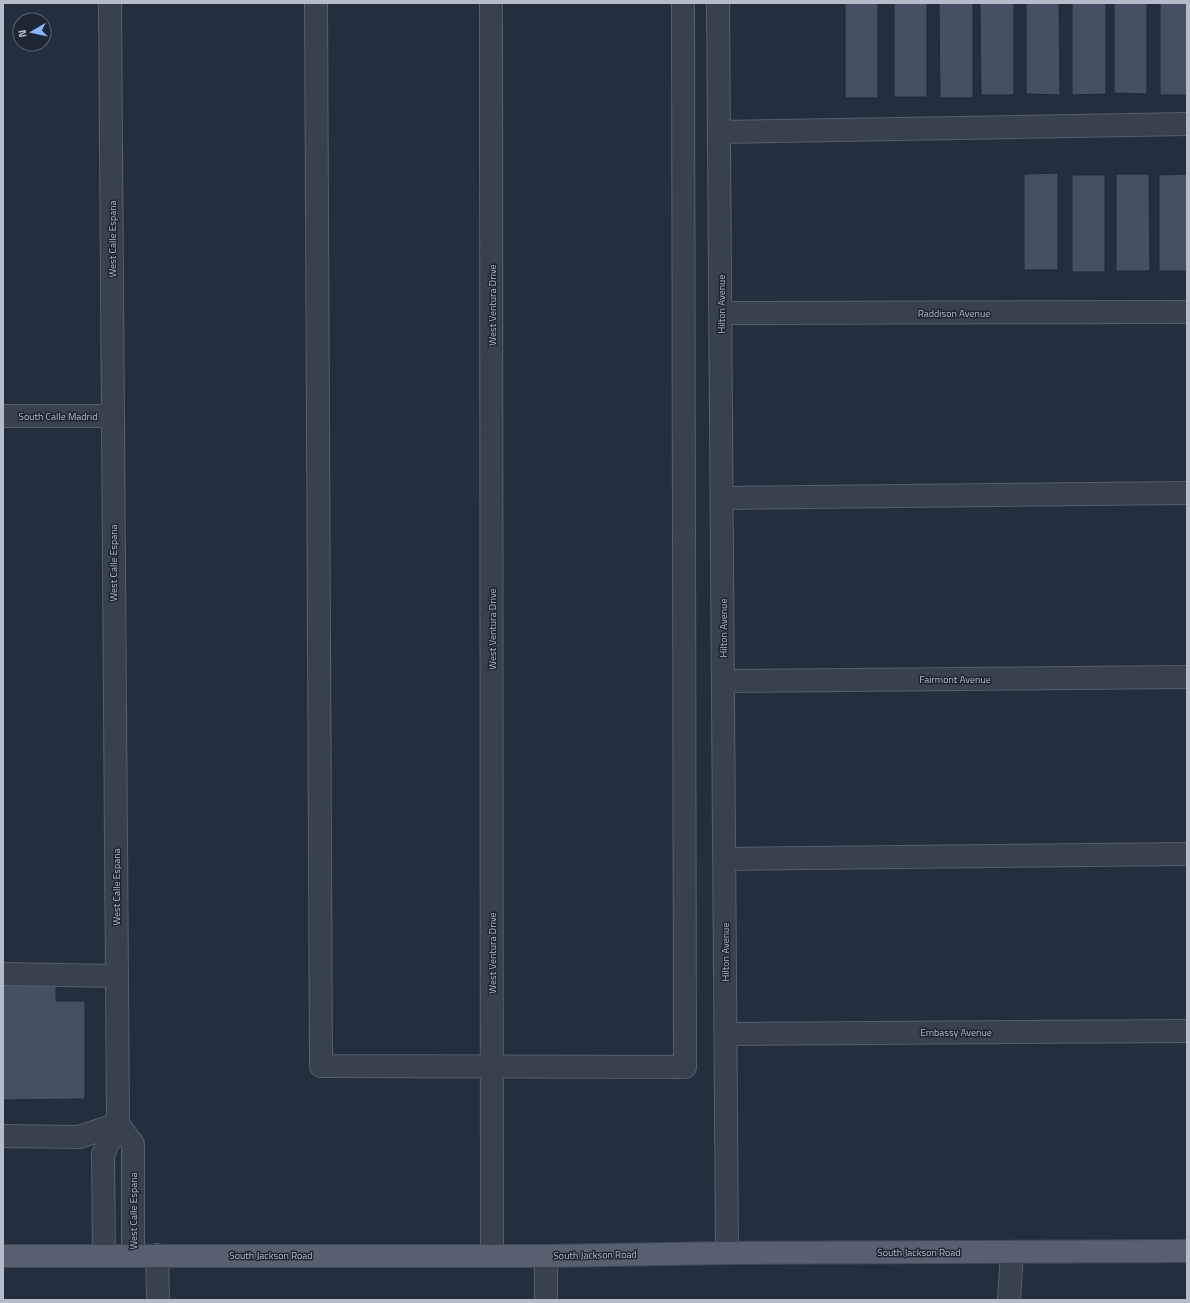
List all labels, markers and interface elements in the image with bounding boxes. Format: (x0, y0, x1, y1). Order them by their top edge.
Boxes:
north arrow (12, 12, 52, 52)
text: N (14, 29, 31, 39)
street label: West Calle Espana (105, 200, 120, 278)
street label: West Ventura Drive (485, 264, 500, 346)
street label: Hilton Avenue (714, 275, 729, 333)
street label: Raddison Avenue (918, 306, 990, 321)
street label: South Calle Madrid (18, 409, 98, 424)
street label: West Calle Espana (106, 524, 121, 602)
street label: West Ventura Drive (485, 588, 500, 670)
street label: Hilton Avenue (716, 599, 731, 657)
street label: Fairmont Avenue (919, 672, 991, 687)
street label: West Calle Espana (109, 848, 124, 926)
street label: West Ventura Drive (485, 912, 500, 994)
street label: Hilton Avenue (718, 923, 733, 981)
street label: Embassy Avenue (920, 1025, 992, 1040)
street label: West Calle Espana (126, 1172, 141, 1250)
street label: South Jackson Road (877, 1245, 961, 1260)
street label: South Jackson Road (553, 1247, 637, 1263)
street label: South Jackson Road (229, 1248, 313, 1263)

